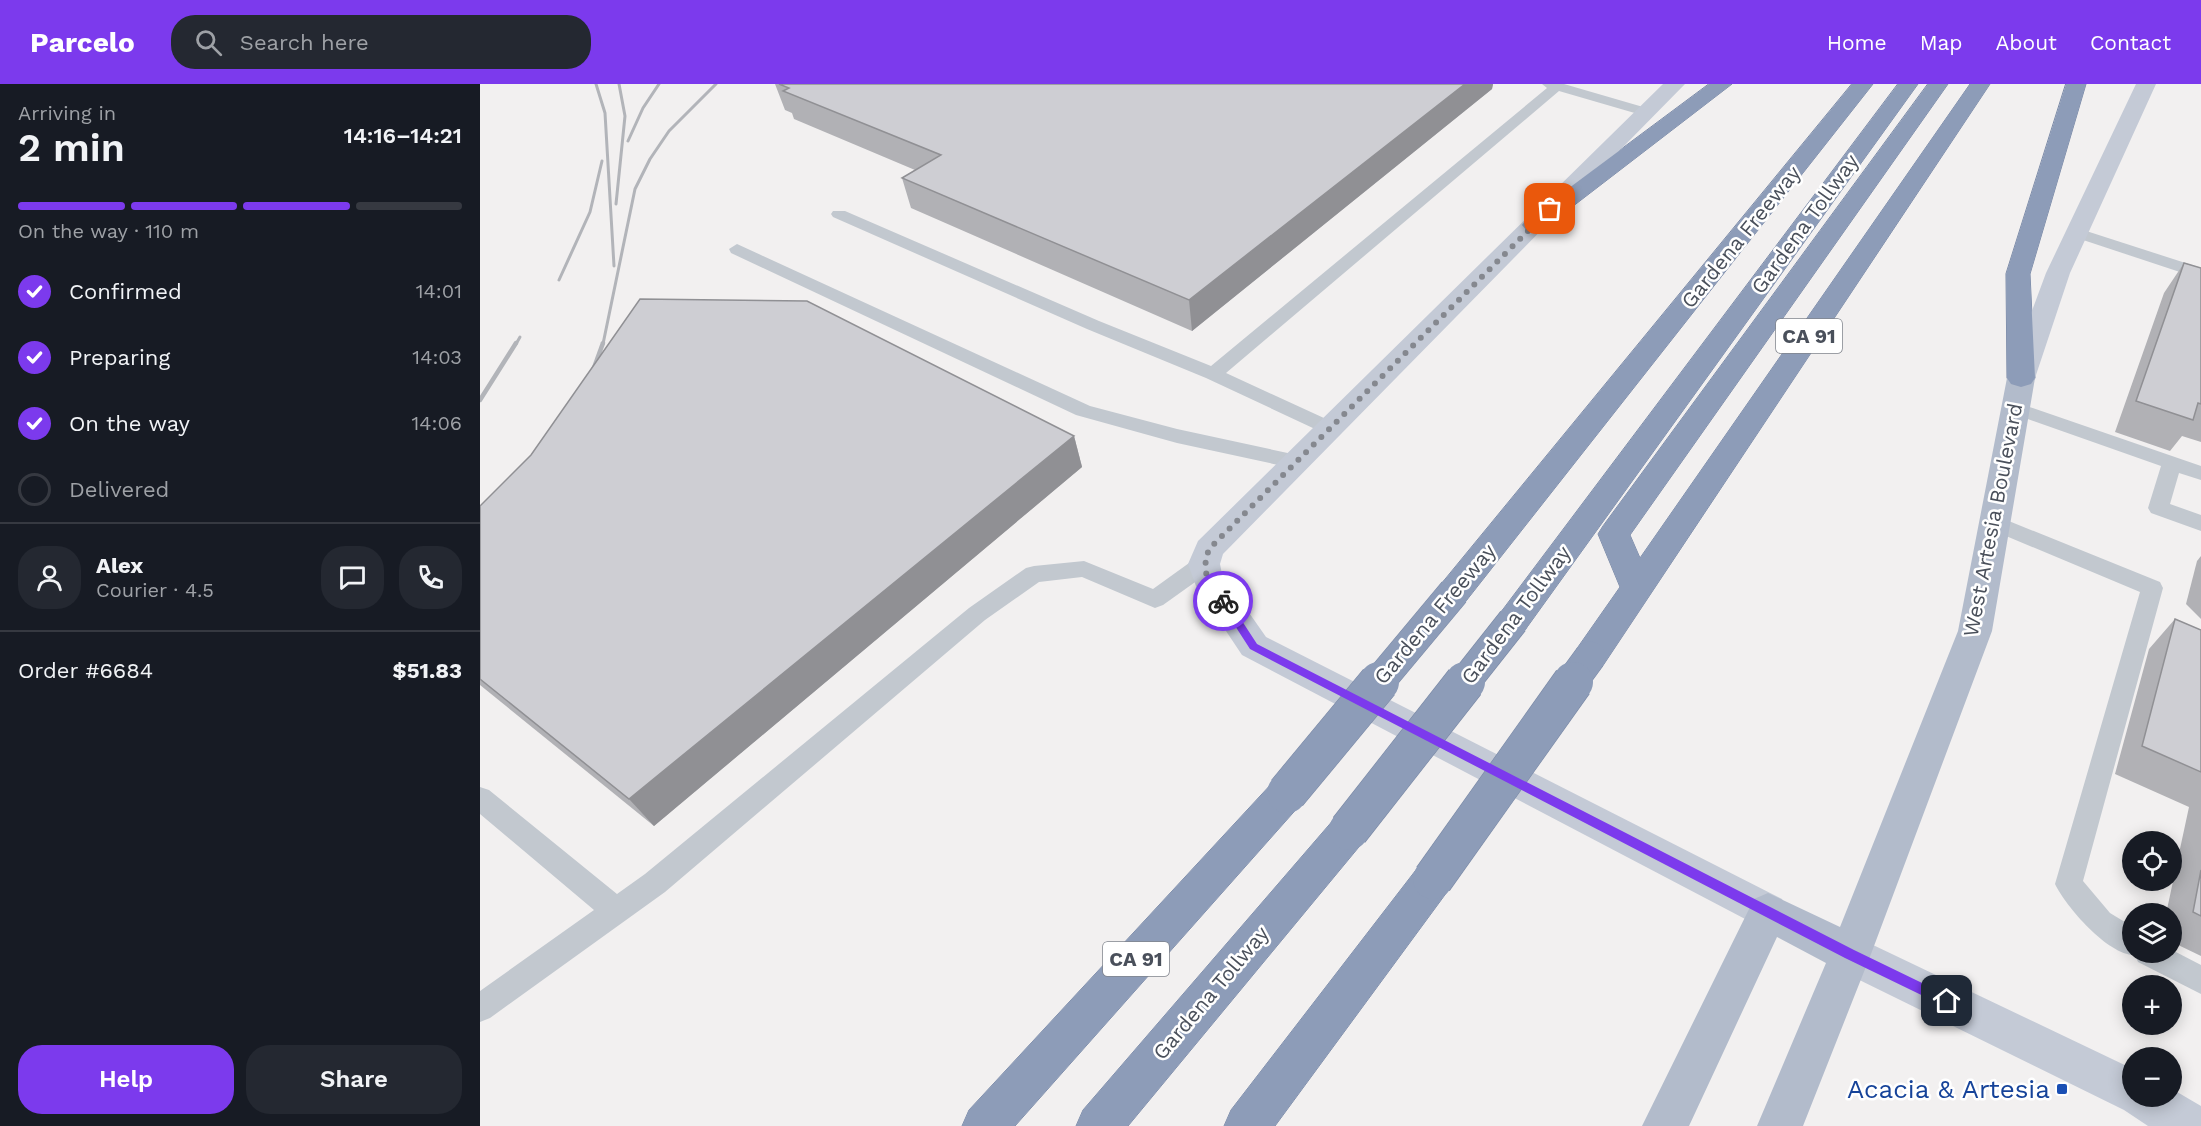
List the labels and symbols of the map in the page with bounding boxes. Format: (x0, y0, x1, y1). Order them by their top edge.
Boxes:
street label: Gardena Tollway (1746, 149, 1864, 298)
street label: Gardena Freeway (1676, 160, 1806, 313)
pin (1524, 183, 1575, 234)
road number: CA 91 (1776, 319, 1842, 353)
street label: West Artesia Boulevard (1958, 401, 2027, 639)
street label: Gardena Freeway (1369, 538, 1501, 689)
street label: Gardena Tollway (1456, 541, 1576, 689)
courier (1193, 571, 1253, 631)
street label: Gardena Tollway (1148, 921, 1274, 1064)
road number: CA 91 (1103, 942, 1169, 976)
pin (1921, 975, 1972, 1026)
place label: Acacia & Artesia (1847, 1074, 2050, 1104)
marker: Acacia & Artesia (2055, 1082, 2069, 1096)

